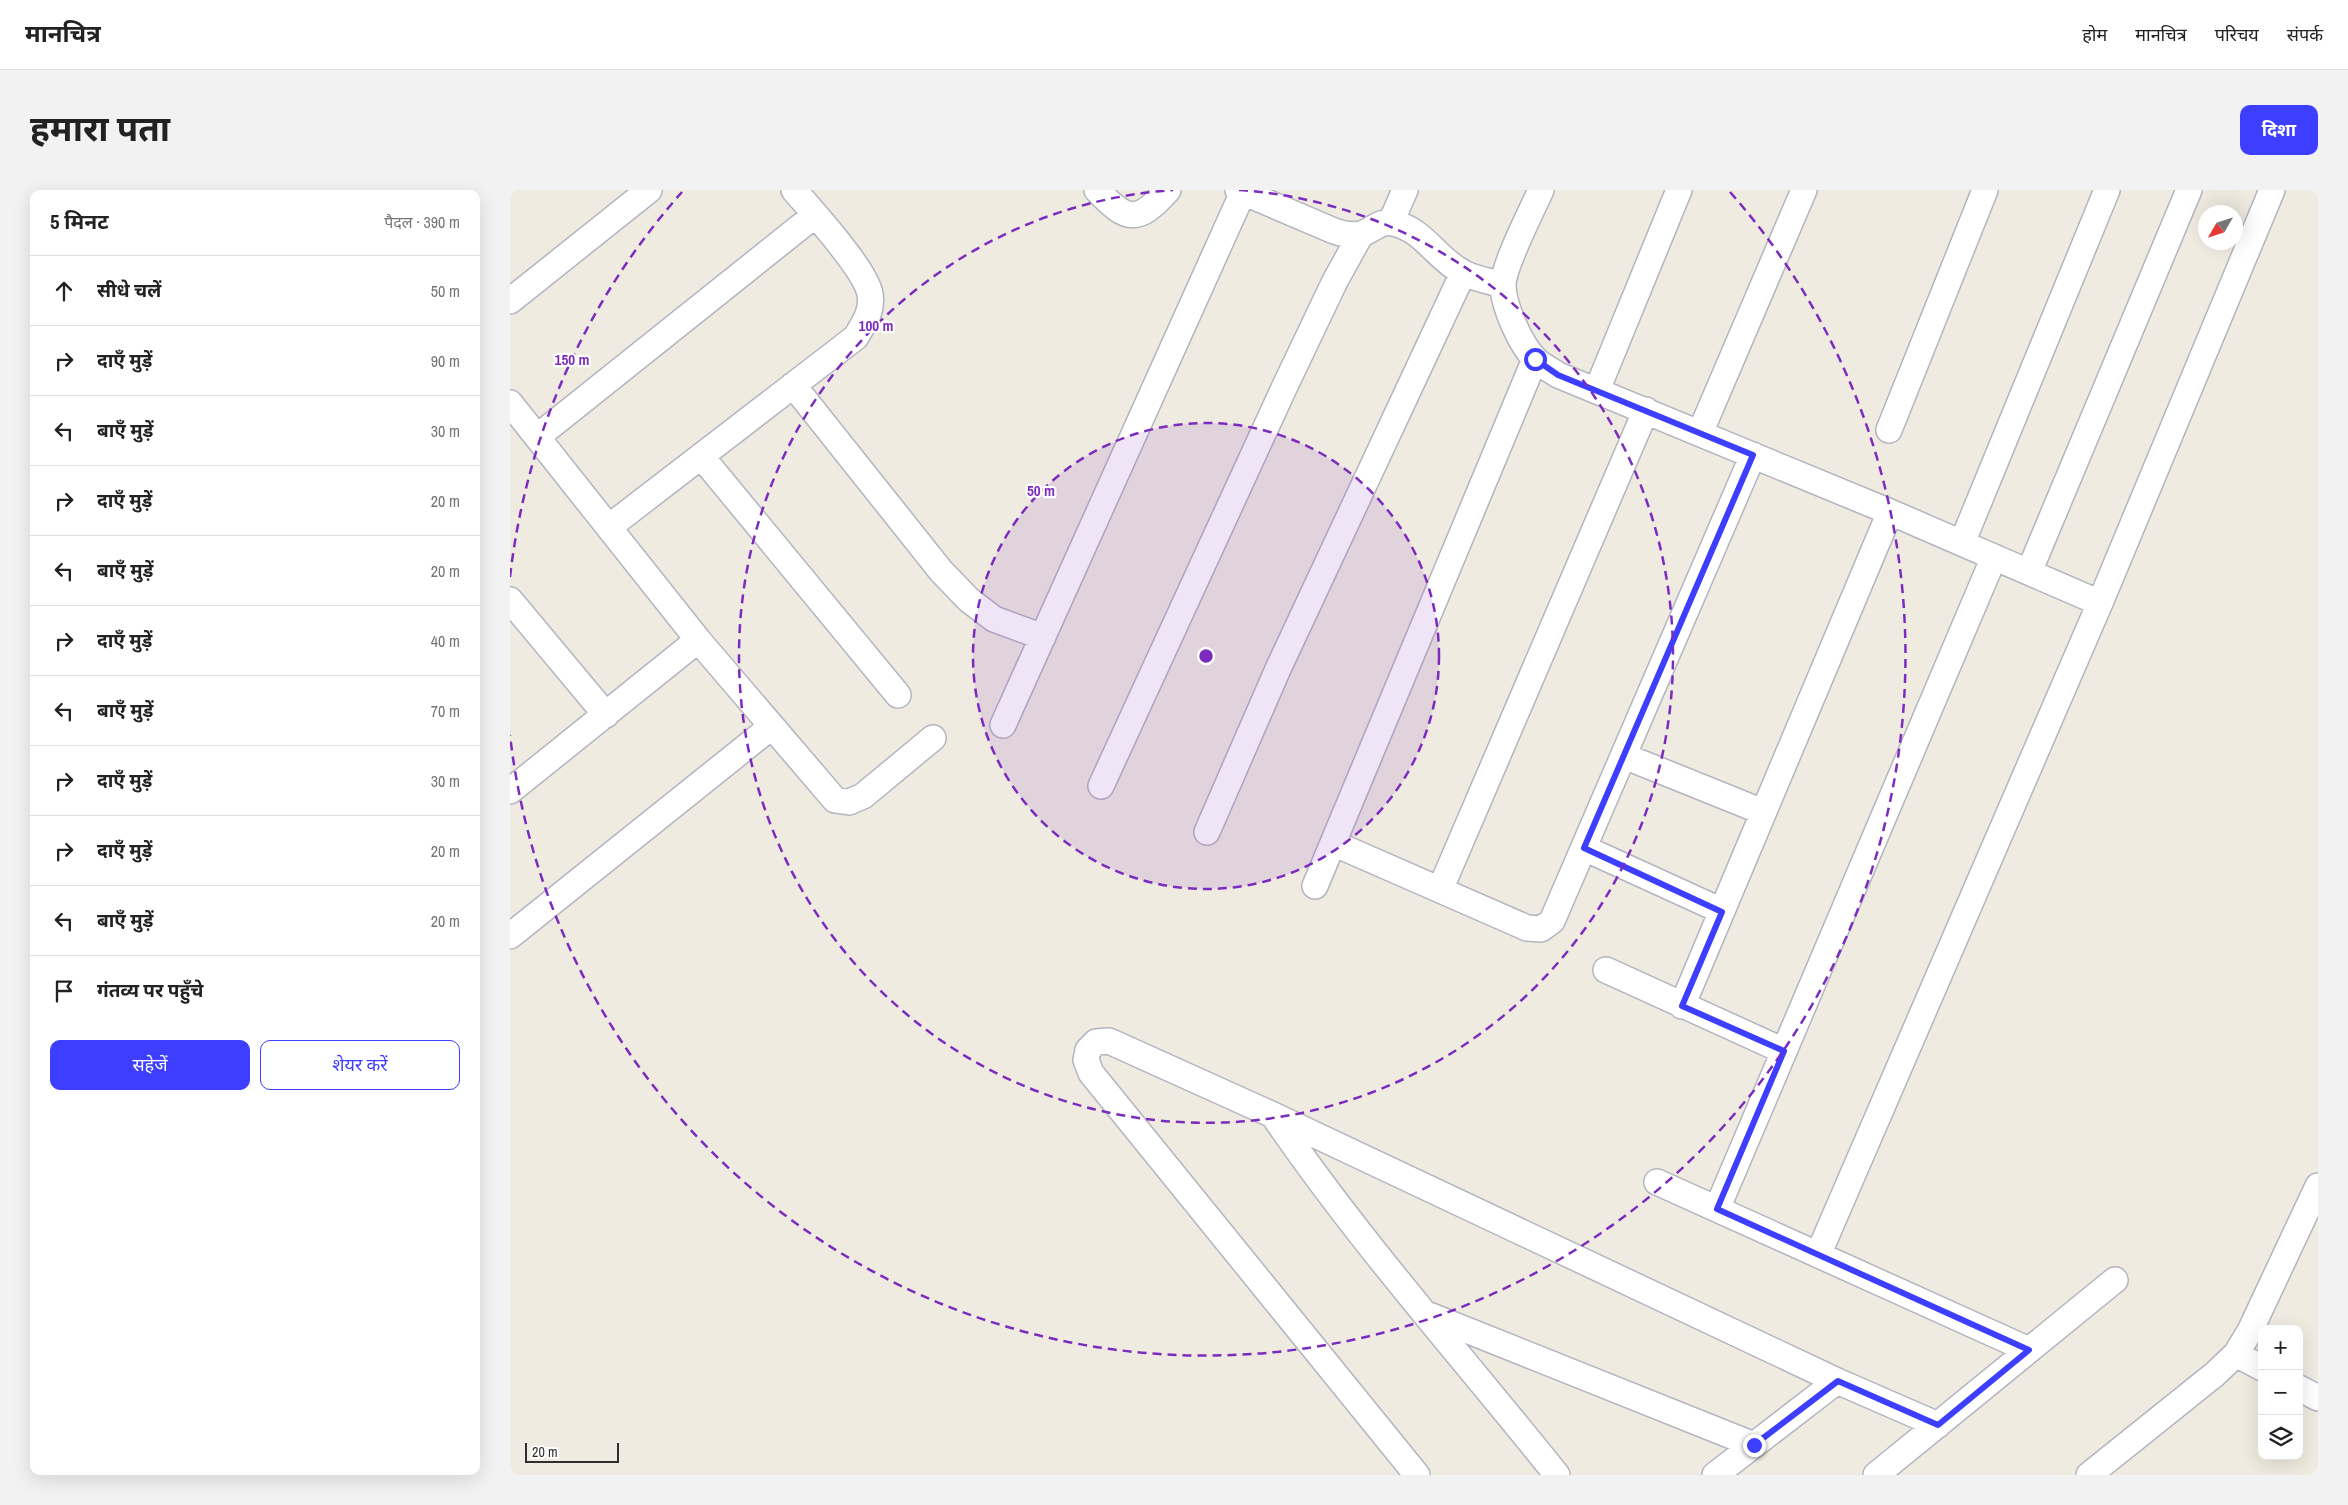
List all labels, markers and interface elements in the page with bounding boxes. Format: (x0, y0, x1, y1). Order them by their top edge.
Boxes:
text: मानचित्र (25, 17, 101, 49)
text: होम (2082, 22, 2107, 47)
text: मानचित्र (2135, 22, 2187, 47)
text: परिचय (2215, 22, 2259, 47)
text: संपर्क (2287, 22, 2323, 47)
text: हमारा पता (30, 105, 170, 152)
button: दिशा (2240, 105, 2318, 155)
north arrow (2198, 205, 2243, 250)
text: 5 मिनट (50, 207, 108, 236)
text: पैदल · 390 m (384, 211, 460, 233)
icon: ahead (50, 277, 78, 305)
text: सीधे चलें (97, 277, 161, 303)
text: 50 m (431, 280, 460, 302)
text: 100 m (859, 315, 893, 336)
icon: right (50, 347, 78, 375)
text: दाएँ मुड़ें (97, 347, 152, 373)
route start (1524, 348, 1547, 371)
text: 150 m (555, 349, 589, 370)
text: 90 m (431, 350, 460, 372)
icon: left (50, 417, 78, 445)
text: बाएँ मुड़ें (97, 417, 153, 443)
text: 30 m (431, 420, 460, 442)
text: 50 m (1027, 480, 1055, 501)
icon: right (50, 487, 78, 515)
text: दाएँ मुड़ें (97, 487, 152, 513)
text: 20 m (431, 490, 460, 512)
icon: left (50, 557, 78, 585)
text: बाएँ मुड़ें (97, 557, 153, 583)
text: 20 m (431, 560, 460, 582)
icon: right (50, 627, 78, 655)
text: दाएँ मुड़ें (97, 627, 152, 653)
text: 40 m (431, 630, 460, 652)
centre of rings (1197, 647, 1215, 665)
icon: left (50, 697, 78, 725)
text: बाएँ मुड़ें (97, 697, 153, 723)
text: 70 m (431, 700, 460, 722)
icon: right (50, 767, 78, 795)
text: दाएँ मुड़ें (97, 767, 152, 793)
text: 30 m (431, 770, 460, 792)
icon: right (50, 837, 78, 865)
text: दाएँ मुड़ें (97, 837, 152, 863)
text: 20 m (431, 840, 460, 862)
icon: left (50, 907, 78, 935)
text: बाएँ मुड़ें (97, 907, 153, 933)
text: 20 m (431, 910, 460, 932)
icon: arrive (50, 977, 78, 1005)
text: गंतव्य पर पहुँचे (97, 977, 203, 1003)
button: सहेजें (50, 1040, 250, 1090)
button: शेयर करें (260, 1040, 460, 1090)
map controls (2258, 1325, 2303, 1460)
button: + (2258, 1325, 2303, 1370)
button: − (2258, 1370, 2303, 1415)
button: layers (2258, 1415, 2303, 1460)
route end (1743, 1434, 1766, 1457)
scale bar (525, 1440, 619, 1463)
text: 20 m (532, 1443, 558, 1461)

